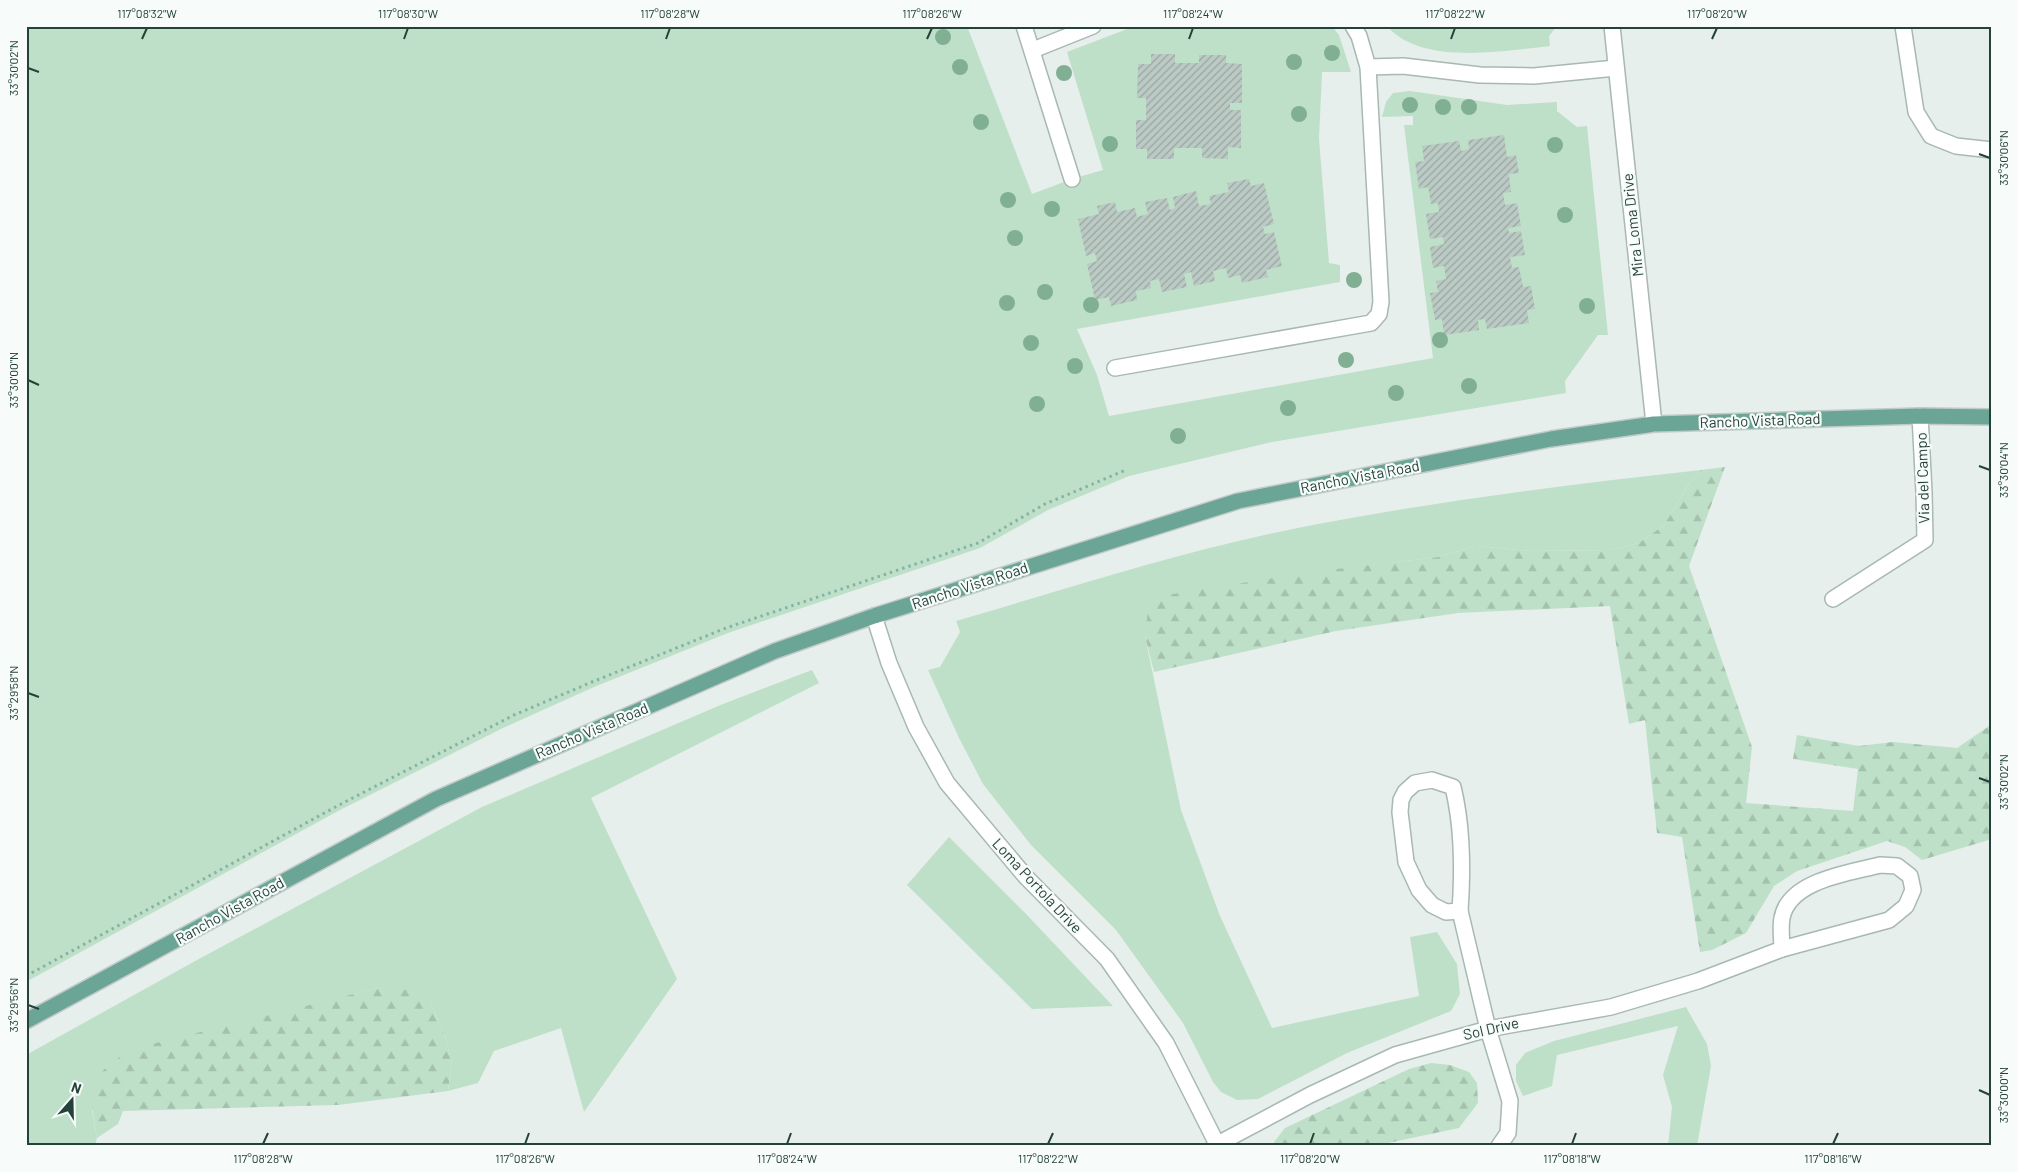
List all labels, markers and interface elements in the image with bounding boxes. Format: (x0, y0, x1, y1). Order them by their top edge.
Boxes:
text: 117°08'32"W (117, 6, 177, 20)
text: 117°08'30"W (378, 6, 438, 20)
text: 117°08'28"W (640, 6, 700, 20)
text: 117°08'26"W (902, 6, 962, 20)
text: 117°08'24"W (1163, 6, 1223, 20)
text: 117°08'22"W (1425, 6, 1485, 20)
text: 117°08'20"W (1687, 6, 1748, 20)
text: 33°30'02"N (6, 40, 20, 96)
text: 33°30'06"N (1996, 130, 2010, 186)
street label: Mira Loma Drive (1618, 173, 1646, 278)
text: 33°30'00"N (6, 352, 20, 408)
street label: Rancho Vista Road (1699, 409, 1821, 431)
street label: Via del Campo (1911, 432, 1933, 524)
text: 33°30'04"N (1996, 442, 2010, 498)
street label: Rancho Vista Road (1299, 456, 1421, 496)
street label: Rancho Vista Road (909, 558, 1030, 612)
text: 33°29'58"N (6, 666, 20, 720)
street label: Rancho Vista Road (532, 698, 651, 762)
text: 33°30'02"N (1996, 754, 2010, 810)
street label: Loma Portola Drive (989, 834, 1086, 936)
street label: Rancho Vista Road (172, 873, 287, 947)
text: 33°29'56"N (6, 978, 20, 1032)
street label: Sol Drive (1461, 1013, 1520, 1043)
text: 33°30'00"N (1996, 1067, 2010, 1123)
north arrow (48, 1074, 98, 1124)
text: N (69, 1078, 84, 1097)
text: 117°08'28"W (233, 1151, 293, 1165)
text: 117°08'26"W (495, 1151, 555, 1165)
text: 117°08'24"W (757, 1151, 817, 1165)
text: 117°08'22"W (1018, 1151, 1078, 1165)
text: 117°08'20"W (1280, 1151, 1341, 1165)
text: 117°08'18"W (1543, 1151, 1601, 1165)
text: 117°08'16"W (1804, 1151, 1862, 1165)

